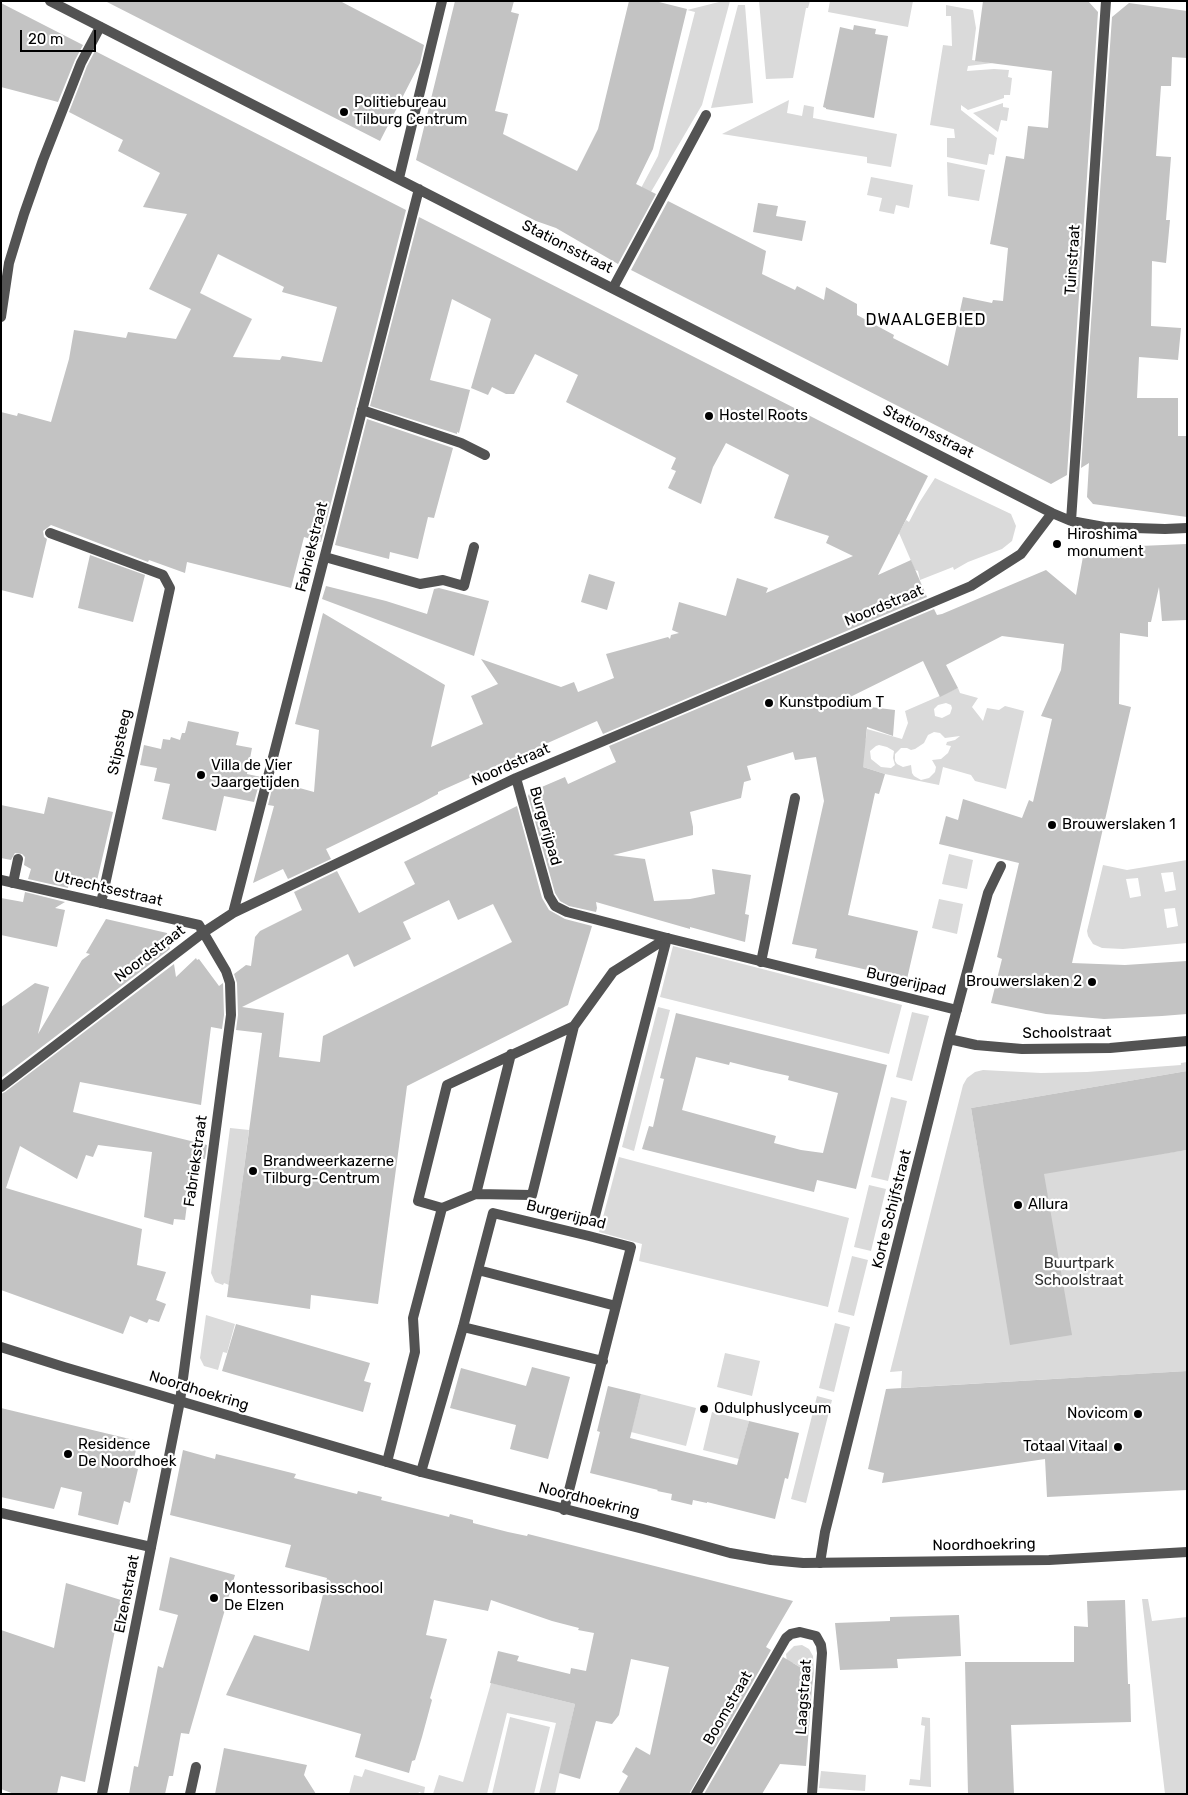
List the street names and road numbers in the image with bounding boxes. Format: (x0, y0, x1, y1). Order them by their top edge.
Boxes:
street label: Stationsstraat (519, 216, 615, 278)
street label: Tuinstraat (1062, 224, 1084, 296)
street label: Stationsstraat (880, 401, 976, 463)
street label: Fabriekstraat (292, 500, 332, 594)
street label: Noordstraat (842, 581, 926, 631)
street label: Stipsteeg (104, 707, 136, 777)
street label: Noordstraat (469, 740, 553, 790)
street label: Burgerijpad (525, 784, 565, 868)
street label: Utrechtsestraat (52, 868, 164, 910)
street label: Noordstraat (111, 922, 189, 986)
street label: Burgerijpad (864, 964, 948, 1000)
street label: Schoolstraat (1022, 1023, 1112, 1043)
street label: Fabriekstraat (181, 1114, 211, 1208)
street label: Korte Schijfstraat (868, 1148, 916, 1270)
street label: Burgerijpad (524, 1196, 608, 1234)
street label: Noordhoekring (147, 1367, 251, 1415)
street label: Noordhoekring (537, 1479, 641, 1521)
street label: Noordhoekring (932, 1535, 1036, 1555)
street label: Elzenstraat (111, 1553, 143, 1635)
street label: Laagstraat (792, 1659, 816, 1735)
street label: Boomstraat (700, 1668, 756, 1748)

